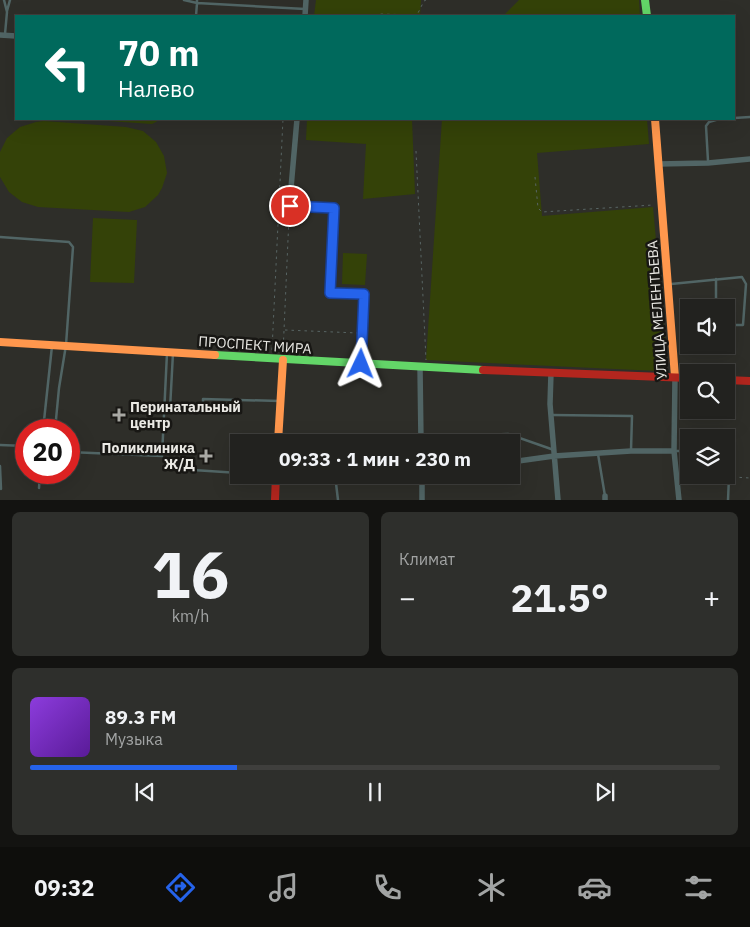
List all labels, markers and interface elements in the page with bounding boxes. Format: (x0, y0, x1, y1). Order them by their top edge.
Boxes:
text: 70 m (118, 30, 200, 76)
icon: left (35, 35, 100, 100)
text: Налево (118, 74, 195, 103)
pin (269, 185, 311, 227)
icon: arrive (276, 192, 304, 220)
street label: УЛИЦА МЕЛЕНТЬЕВА (643, 240, 671, 380)
map controls (680, 299, 735, 484)
button: sound (680, 299, 735, 354)
street label: ПРОСПЕКТ МИРА (198, 332, 312, 358)
position arrow (334, 337, 386, 389)
button: search (680, 364, 735, 419)
place label: Перинатальный центр (130, 398, 241, 432)
marker: Перинатальный центр (112, 408, 126, 422)
speed limit sign: 20 (15, 419, 80, 484)
button: layers (680, 429, 735, 484)
place label: Поликлиника Ж/Д (102, 439, 196, 473)
text: 09:33 · 1 мин · 230 m (279, 447, 471, 471)
marker: Поликлиника Ж/Д (199, 449, 213, 463)
text: 16 (151, 531, 230, 616)
text: Климат (399, 549, 455, 569)
text: 21.5° (510, 573, 609, 622)
text: − (399, 579, 416, 616)
text: + (703, 579, 720, 616)
text: km/h (172, 606, 209, 626)
text: 89.3 FM (105, 705, 176, 729)
text: Музыка (105, 729, 163, 749)
icon: previous (131, 778, 159, 806)
icon: pause (361, 778, 389, 806)
icon: next (591, 778, 619, 806)
icon: directions (163, 870, 198, 905)
icon: music (266, 870, 301, 905)
icon: phone (370, 870, 405, 905)
icon: climate (474, 870, 509, 905)
icon: car (577, 870, 612, 905)
icon: filters (681, 870, 716, 905)
text: 09:32 (34, 873, 94, 902)

